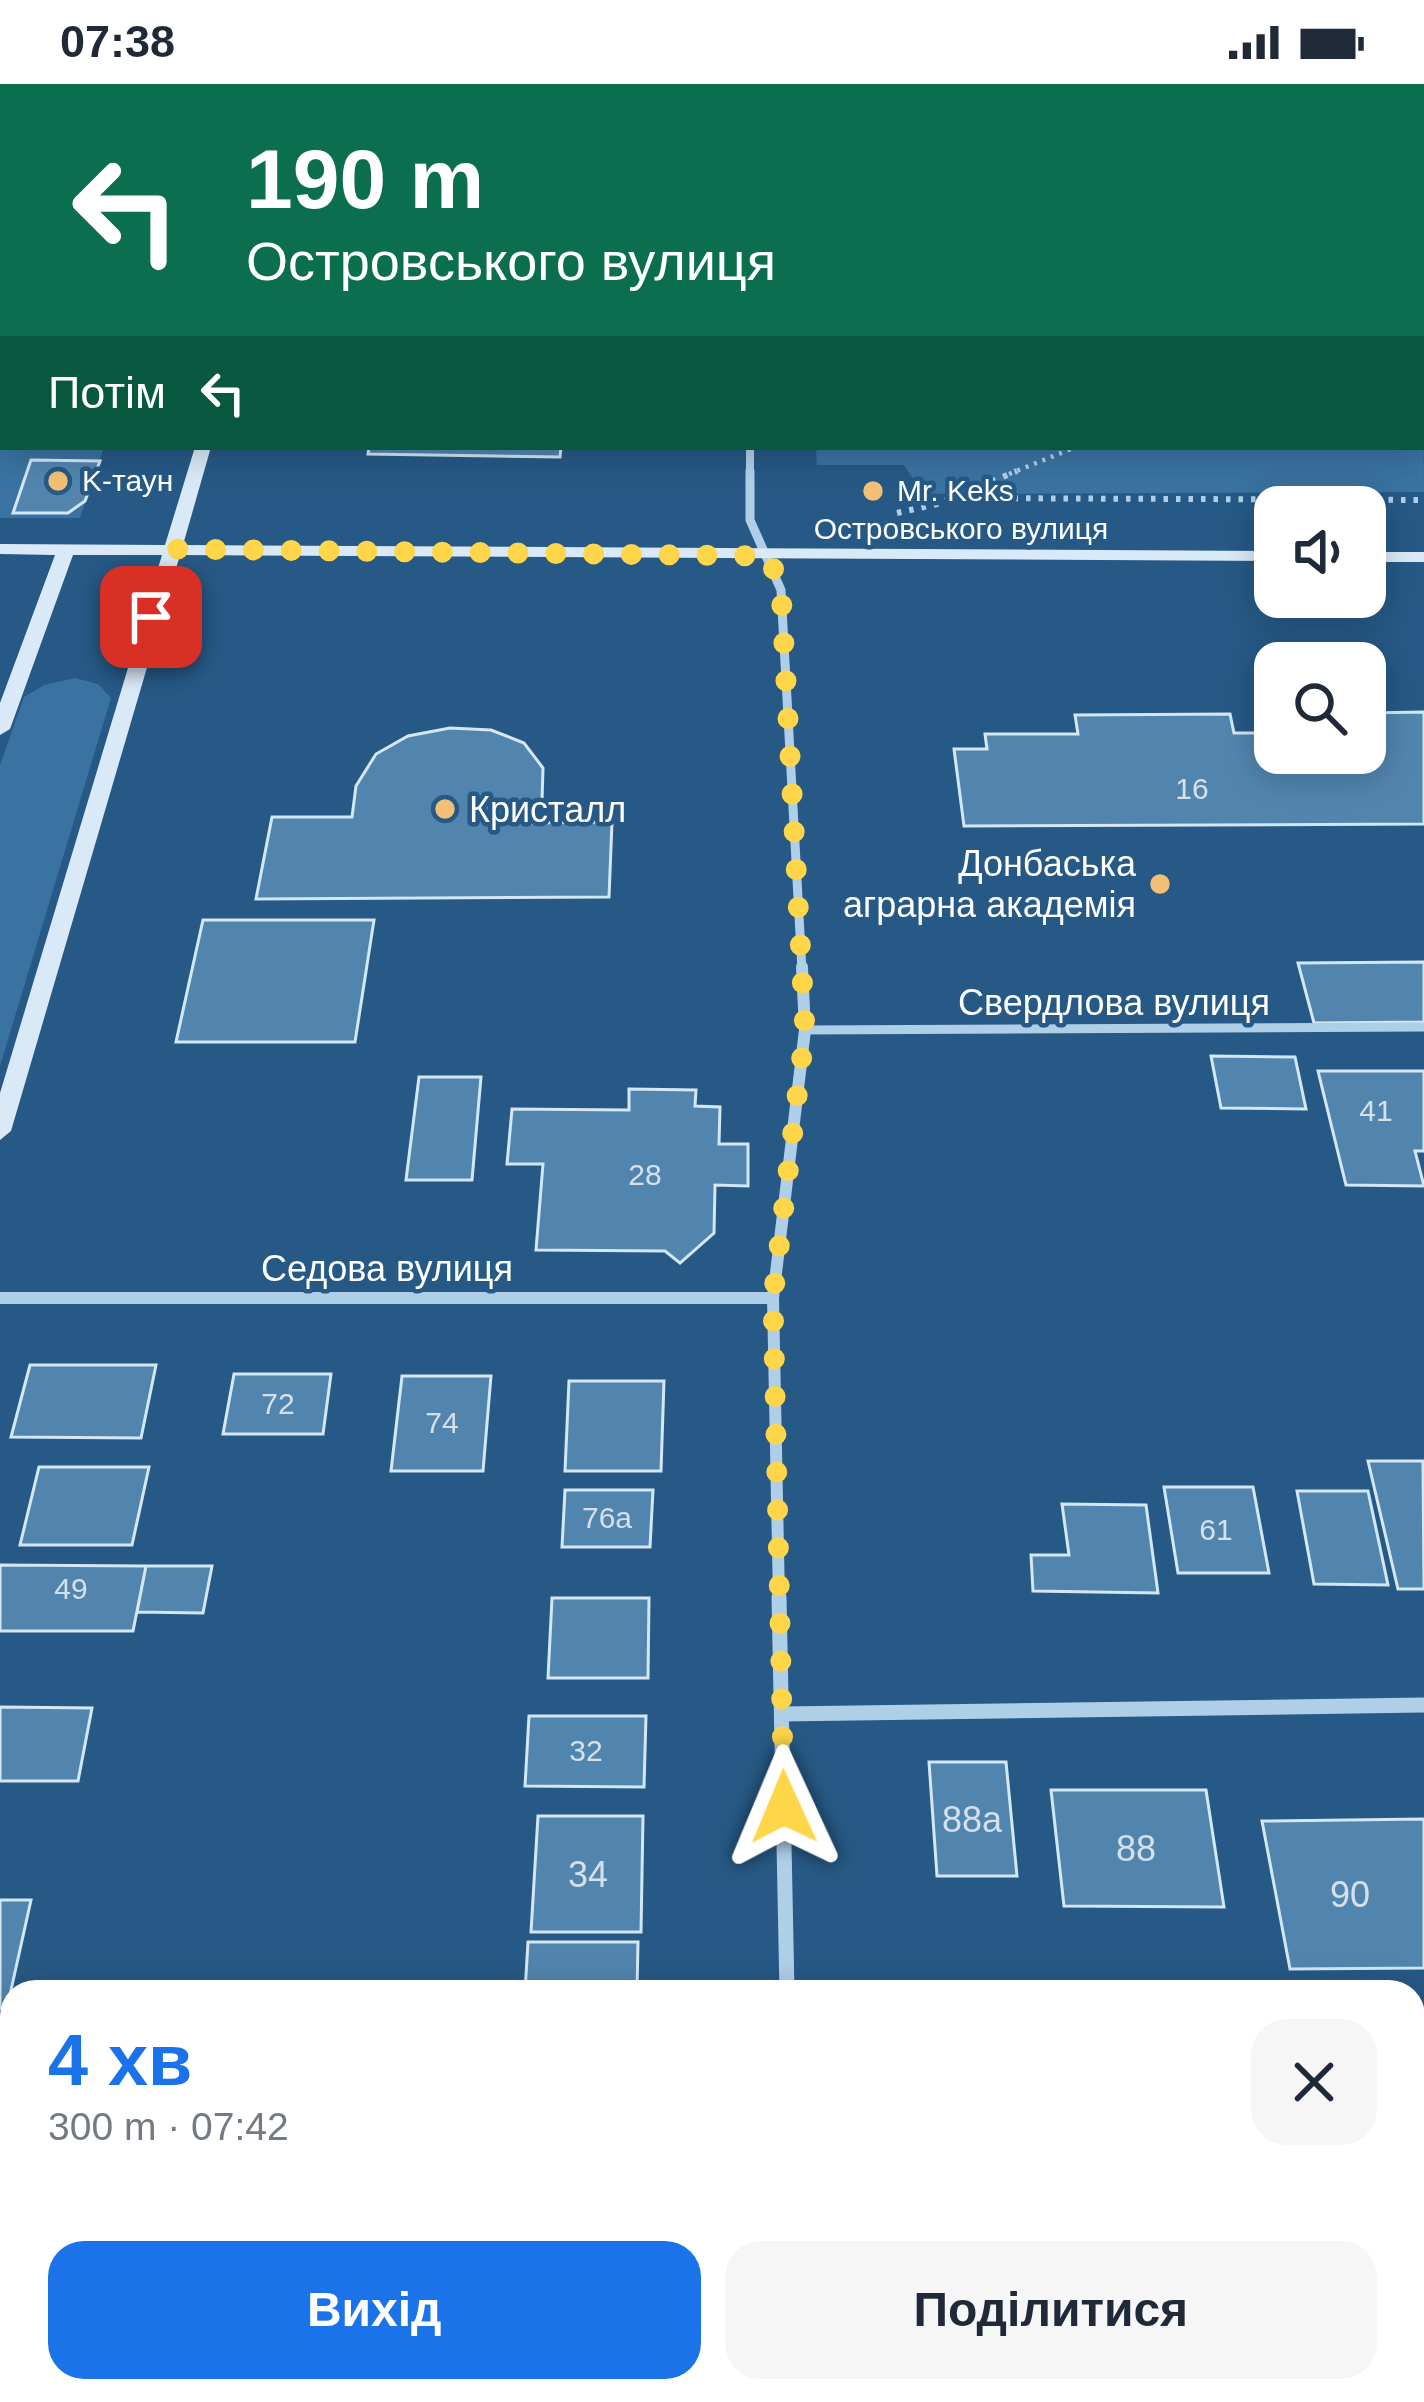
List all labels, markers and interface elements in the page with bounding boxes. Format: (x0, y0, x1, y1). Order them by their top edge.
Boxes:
text: 07:38 (60, 16, 175, 67)
icon: left (48, 132, 204, 288)
text: 190 m (246, 132, 484, 226)
text: Островського вулиця (246, 231, 776, 291)
icon: left (190, 360, 256, 426)
text: Потім (48, 367, 166, 418)
place label: K-таун (82, 464, 173, 497)
marker: K-таун (45, 468, 71, 494)
place label: Mr. Keks (897, 474, 1014, 507)
marker: Mr. Keks (860, 478, 886, 504)
map controls (1254, 486, 1386, 774)
button: sound (1254, 486, 1386, 618)
street label: Островського вулиця (814, 512, 1108, 545)
pin (100, 566, 202, 668)
icon: arrive (118, 584, 184, 650)
button: search (1254, 642, 1386, 774)
house number: 16 (1175, 772, 1209, 805)
place label: Кристалл (469, 789, 626, 830)
marker: Кристалл (432, 796, 458, 822)
place label: Донбаська аграрна академія (843, 843, 1137, 925)
marker: Донбаська аграрна академія (1147, 871, 1173, 897)
street label: Свердлова вулиця (958, 982, 1270, 1023)
house number: 41 (1359, 1094, 1393, 1127)
house number: 28 (628, 1158, 662, 1191)
street label: Седова вулиця (261, 1248, 513, 1289)
house number: 72 (261, 1387, 295, 1420)
house number: 74 (425, 1406, 459, 1439)
house number: 76а (582, 1501, 632, 1534)
house number: 61 (1199, 1513, 1233, 1546)
house number: 49 (54, 1572, 88, 1605)
house number: 32 (569, 1734, 603, 1767)
position arrow (721, 1744, 847, 1870)
house number: 88а (942, 1799, 1003, 1840)
house number: 88 (1116, 1828, 1156, 1869)
house number: 34 (568, 1854, 608, 1895)
house number: 90 (1330, 1874, 1370, 1915)
button: close (1251, 2019, 1377, 2145)
text: 4 хв (48, 2020, 192, 2100)
text: 300 m · 07:42 (48, 2105, 289, 2148)
button: Вихід (48, 2241, 701, 2379)
button: Поділитися (725, 2241, 1377, 2379)

